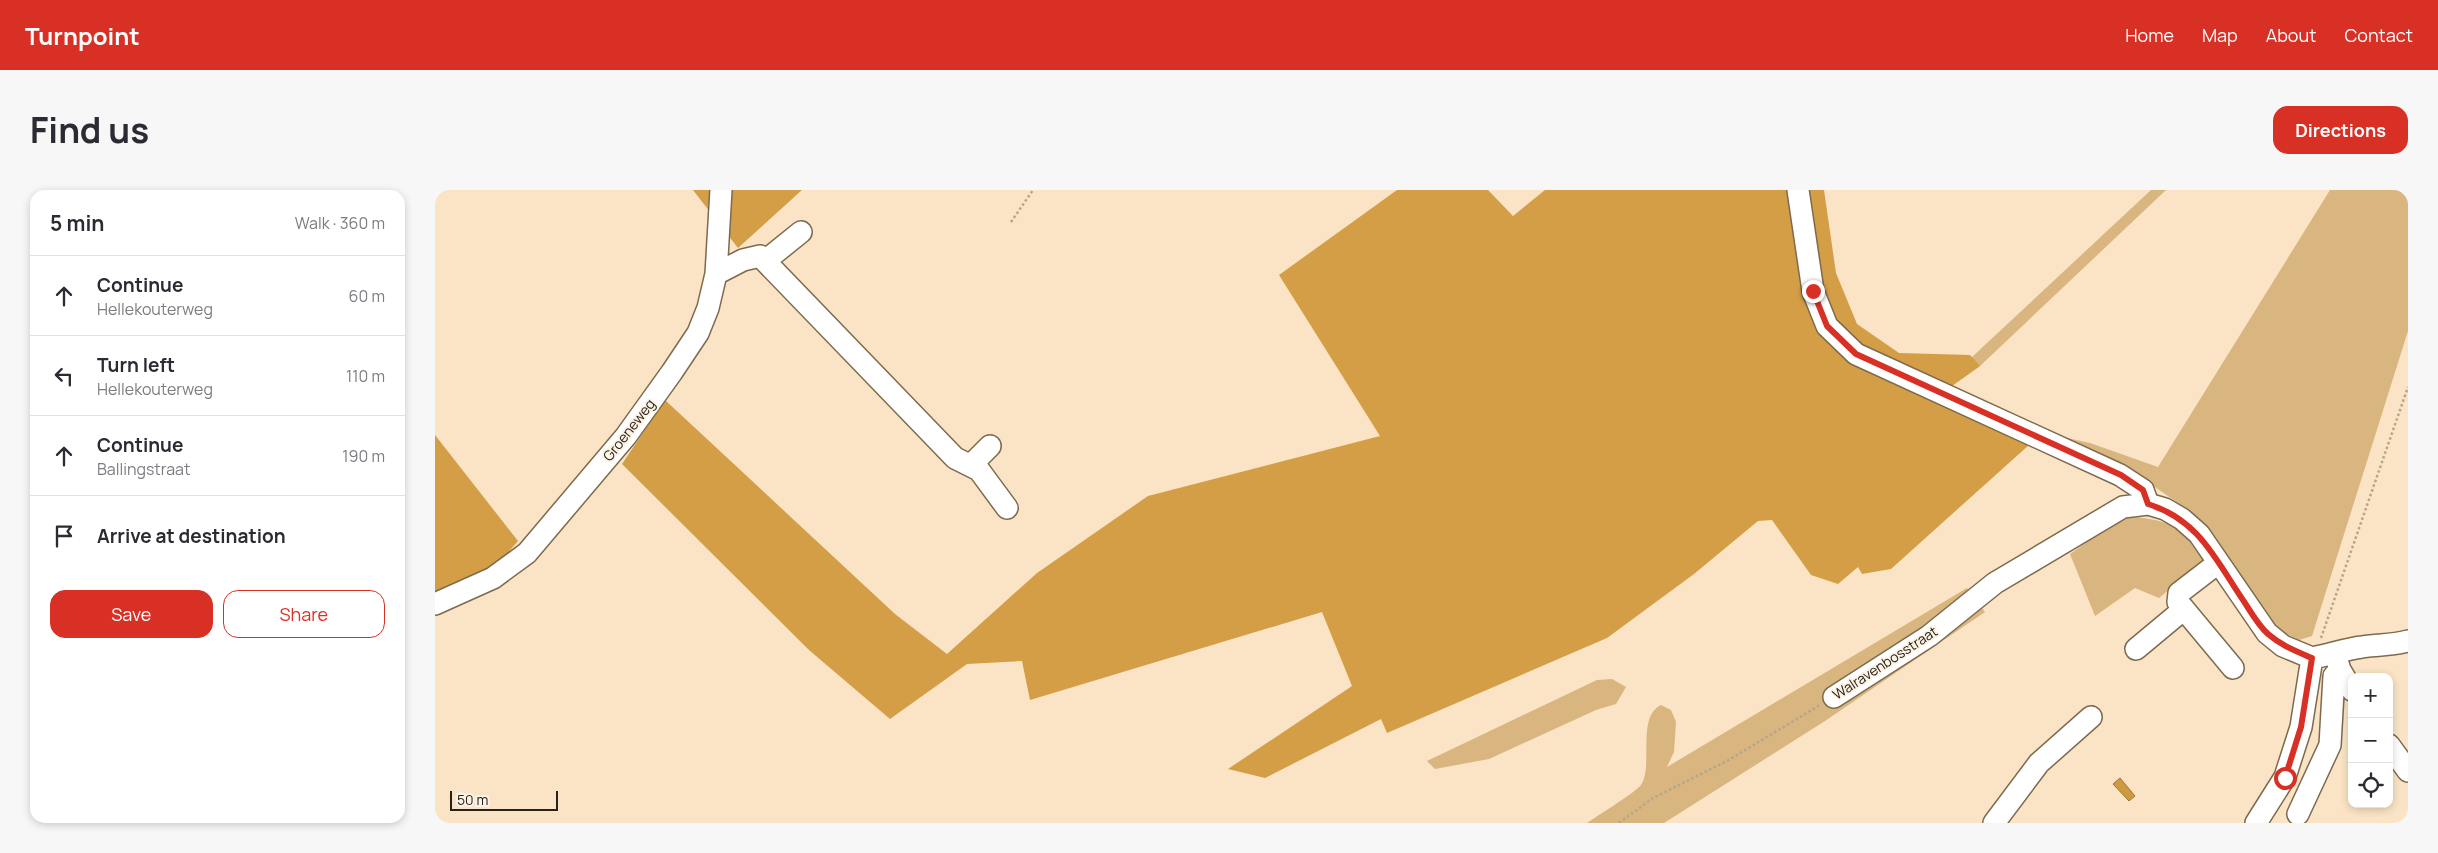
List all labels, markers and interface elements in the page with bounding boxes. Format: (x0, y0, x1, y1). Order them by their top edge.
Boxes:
text: Turnpoint (25, 19, 140, 52)
text: Home (2125, 23, 2174, 47)
text: Map (2202, 23, 2238, 47)
text: About (2266, 23, 2316, 47)
text: Contact (2344, 23, 2413, 47)
text: Find us (30, 106, 149, 154)
button: Directions (2273, 106, 2408, 154)
text: 5 min (50, 209, 104, 237)
text: Walk · 360 m (295, 212, 385, 234)
text: Continue (97, 272, 183, 298)
route end (1802, 280, 1825, 303)
icon: ahead (50, 282, 78, 310)
text: 60 m (349, 285, 385, 307)
text: Hellekouterweg (97, 298, 213, 320)
text: Turn left (97, 352, 175, 378)
icon: left (50, 362, 78, 390)
text: 110 m (346, 365, 385, 387)
text: Hellekouterweg (97, 378, 213, 400)
street label: Groeneweg (598, 395, 659, 465)
text: Continue (97, 432, 183, 458)
icon: ahead (50, 442, 78, 470)
text: 190 m (342, 445, 385, 467)
text: Ballingstraat (97, 458, 190, 480)
icon: arrive (50, 522, 78, 550)
text: Arrive at destination (97, 523, 286, 549)
button: Save (50, 590, 213, 638)
button: Share (223, 590, 385, 638)
street label: Walravenbosstraat (1829, 621, 1941, 704)
map controls (2348, 673, 2393, 808)
button: + (2348, 673, 2393, 718)
button: − (2348, 718, 2393, 763)
button: locate (2348, 763, 2393, 808)
route start (2274, 767, 2297, 790)
scale bar (450, 788, 557, 811)
text: 50 m (457, 790, 488, 809)

